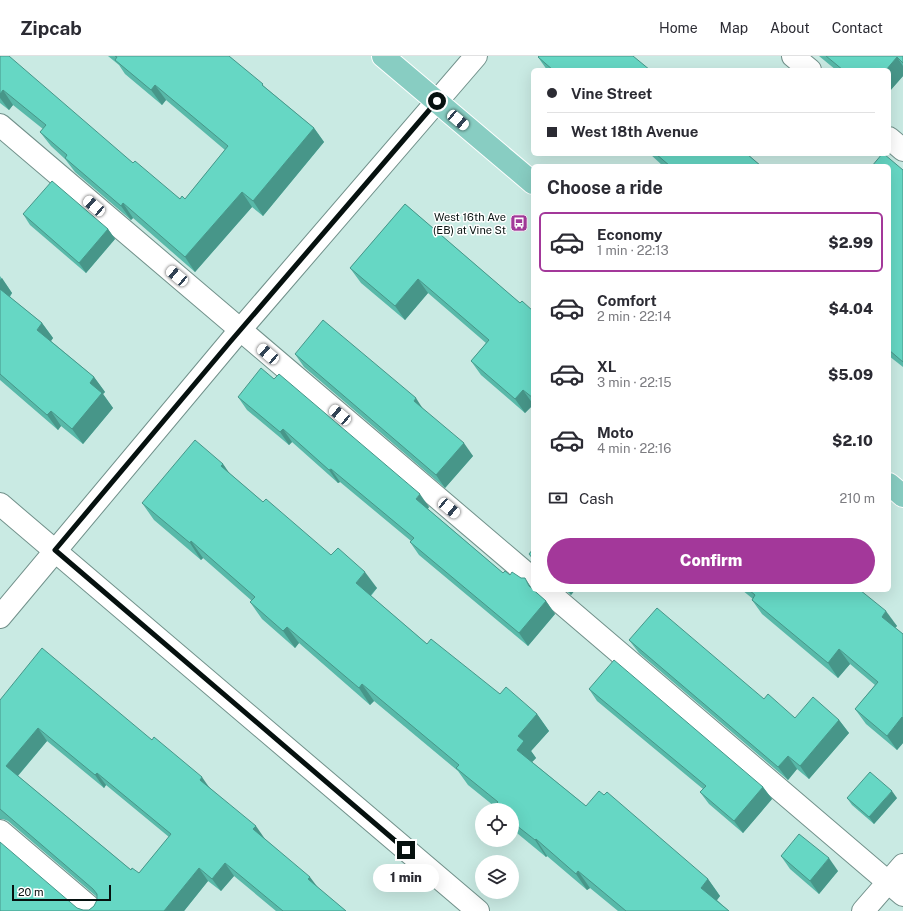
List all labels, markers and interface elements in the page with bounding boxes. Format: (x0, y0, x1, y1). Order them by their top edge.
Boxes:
text: Zipcab (20, 17, 82, 39)
text: Home (659, 20, 698, 36)
text: Map (720, 20, 748, 36)
text: About (770, 20, 810, 36)
text: Contact (832, 20, 883, 36)
text: Vine Street (571, 85, 652, 102)
route start (428, 92, 446, 110)
car (445, 108, 471, 132)
text: West 18th Avenue (571, 123, 698, 140)
text: Choose a ride (547, 177, 663, 198)
car (81, 194, 107, 218)
place label: West 16th Ave (EB) at Vine St (433, 211, 506, 236)
bus stop icon: West 16th Ave (EB) at Vine St (509, 213, 529, 233)
icon: car (549, 224, 585, 260)
text: Economy (597, 226, 662, 243)
text: $2.99 (828, 234, 873, 251)
text: 1 min · 22:13 (597, 243, 669, 258)
car (164, 264, 190, 288)
icon: car (549, 290, 585, 326)
text: Comfort (597, 292, 657, 309)
text: $4.04 (828, 300, 873, 317)
text: 2 min · 22:14 (597, 309, 671, 324)
car (255, 342, 281, 366)
icon: car (549, 356, 585, 392)
text: XL (597, 358, 616, 375)
text: $5.09 (828, 366, 873, 383)
text: 3 min · 22:15 (597, 375, 672, 390)
car (327, 403, 353, 427)
icon: car (549, 422, 585, 458)
text: Moto (597, 424, 634, 441)
text: $2.10 (832, 432, 873, 449)
text: 4 min · 22:16 (597, 441, 671, 456)
icon: cash (547, 487, 569, 509)
text: Cash (579, 490, 614, 507)
text: 210 m (840, 491, 875, 506)
car (436, 496, 462, 520)
button: Confirm (547, 538, 875, 584)
map controls (475, 803, 519, 899)
button: locate (475, 803, 519, 847)
route end (397, 841, 415, 859)
button: layers (475, 855, 519, 899)
callout: 1 min (373, 864, 439, 892)
text: 1 min (390, 870, 422, 885)
scale bar (12, 883, 111, 902)
text: 20 m (18, 886, 43, 898)

